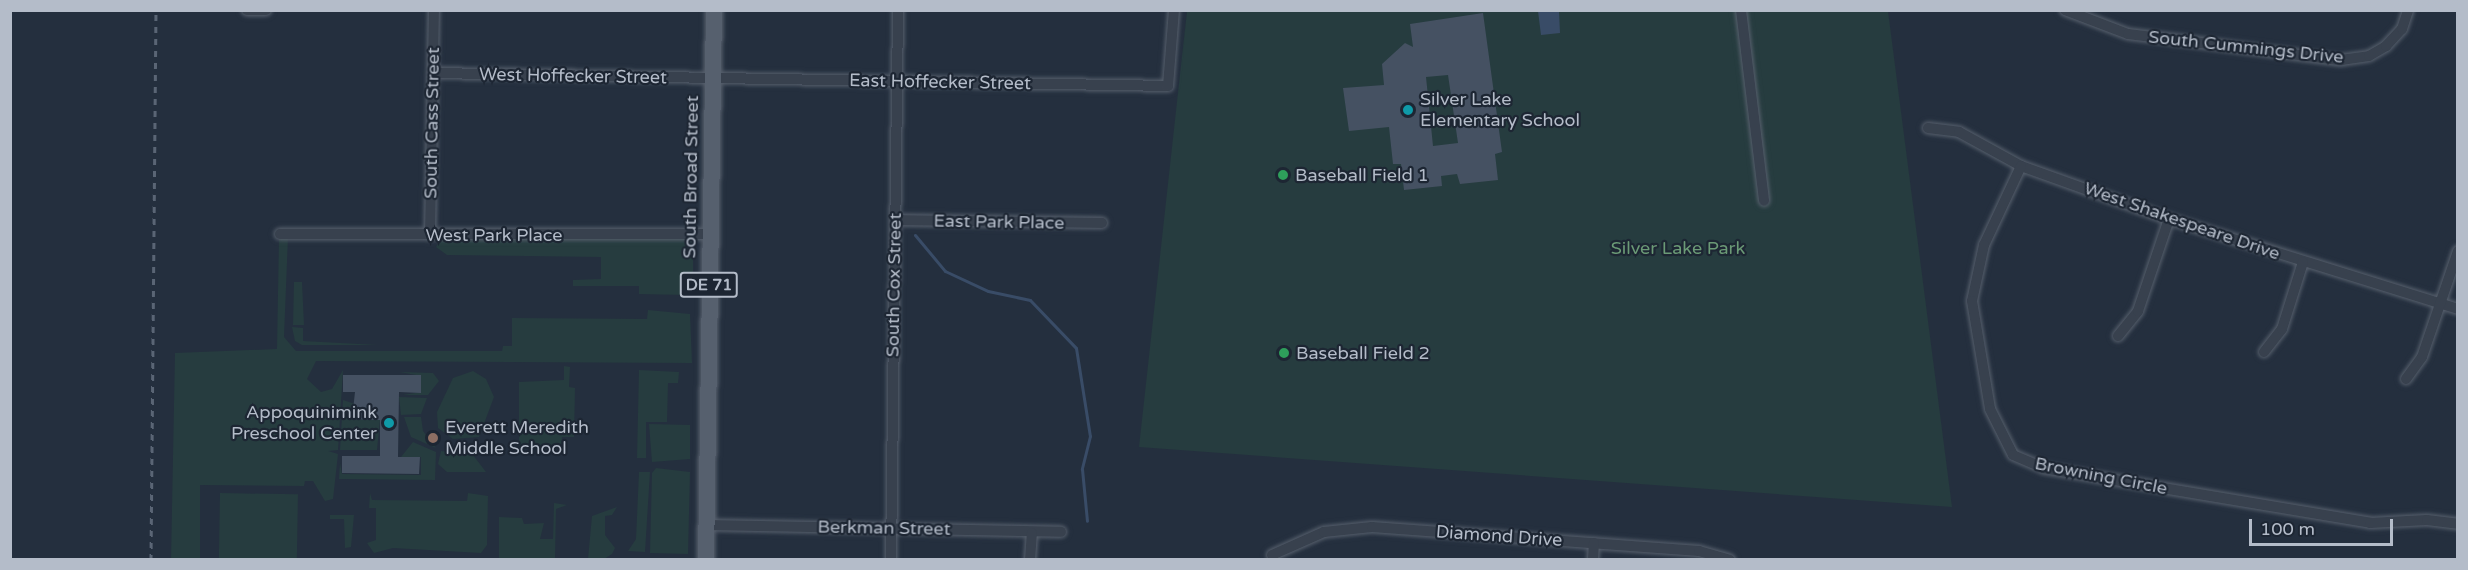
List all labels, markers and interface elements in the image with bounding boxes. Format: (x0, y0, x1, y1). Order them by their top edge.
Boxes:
street label: South Cummings Drive (2147, 26, 2345, 68)
street label: South Cass Street (420, 47, 444, 199)
street label: West Hoffecker Street (479, 64, 667, 88)
street label: East Hoffecker Street (849, 70, 1031, 94)
place label: Silver Lake Elementary School (1420, 89, 1580, 132)
street label: South Broad Street (679, 95, 703, 259)
marker: Silver Lake Elementary School (1401, 103, 1415, 117)
place label: Baseball Field 1 (1295, 164, 1429, 186)
marker: Baseball Field 1 (1276, 168, 1290, 182)
street label: West Shakespeare Drive (2081, 177, 2283, 265)
street label: East Park Place (933, 210, 1065, 234)
street label: South Cox Street (882, 213, 906, 357)
street label: West Park Place (425, 224, 563, 246)
park label: Silver Lake Park (1611, 237, 1745, 259)
road number: DE 71 (679, 272, 739, 298)
place label: Baseball Field 2 (1296, 342, 1430, 364)
marker: Baseball Field 2 (1277, 346, 1291, 360)
place label: Appoquinimink Preschool Center (231, 402, 377, 444)
marker: Appoquinimink Preschool Center (382, 416, 396, 430)
place label: Everett Meredith Middle School (445, 417, 589, 460)
marker: Everett Meredith Middle School (426, 431, 440, 445)
street label: Browning Circle (2033, 453, 2169, 499)
scale bar (2252, 507, 2396, 545)
street label: Berkman Street (817, 516, 951, 540)
text: 100 m (2260, 518, 2315, 540)
street label: Diamond Drive (1435, 521, 1563, 551)

